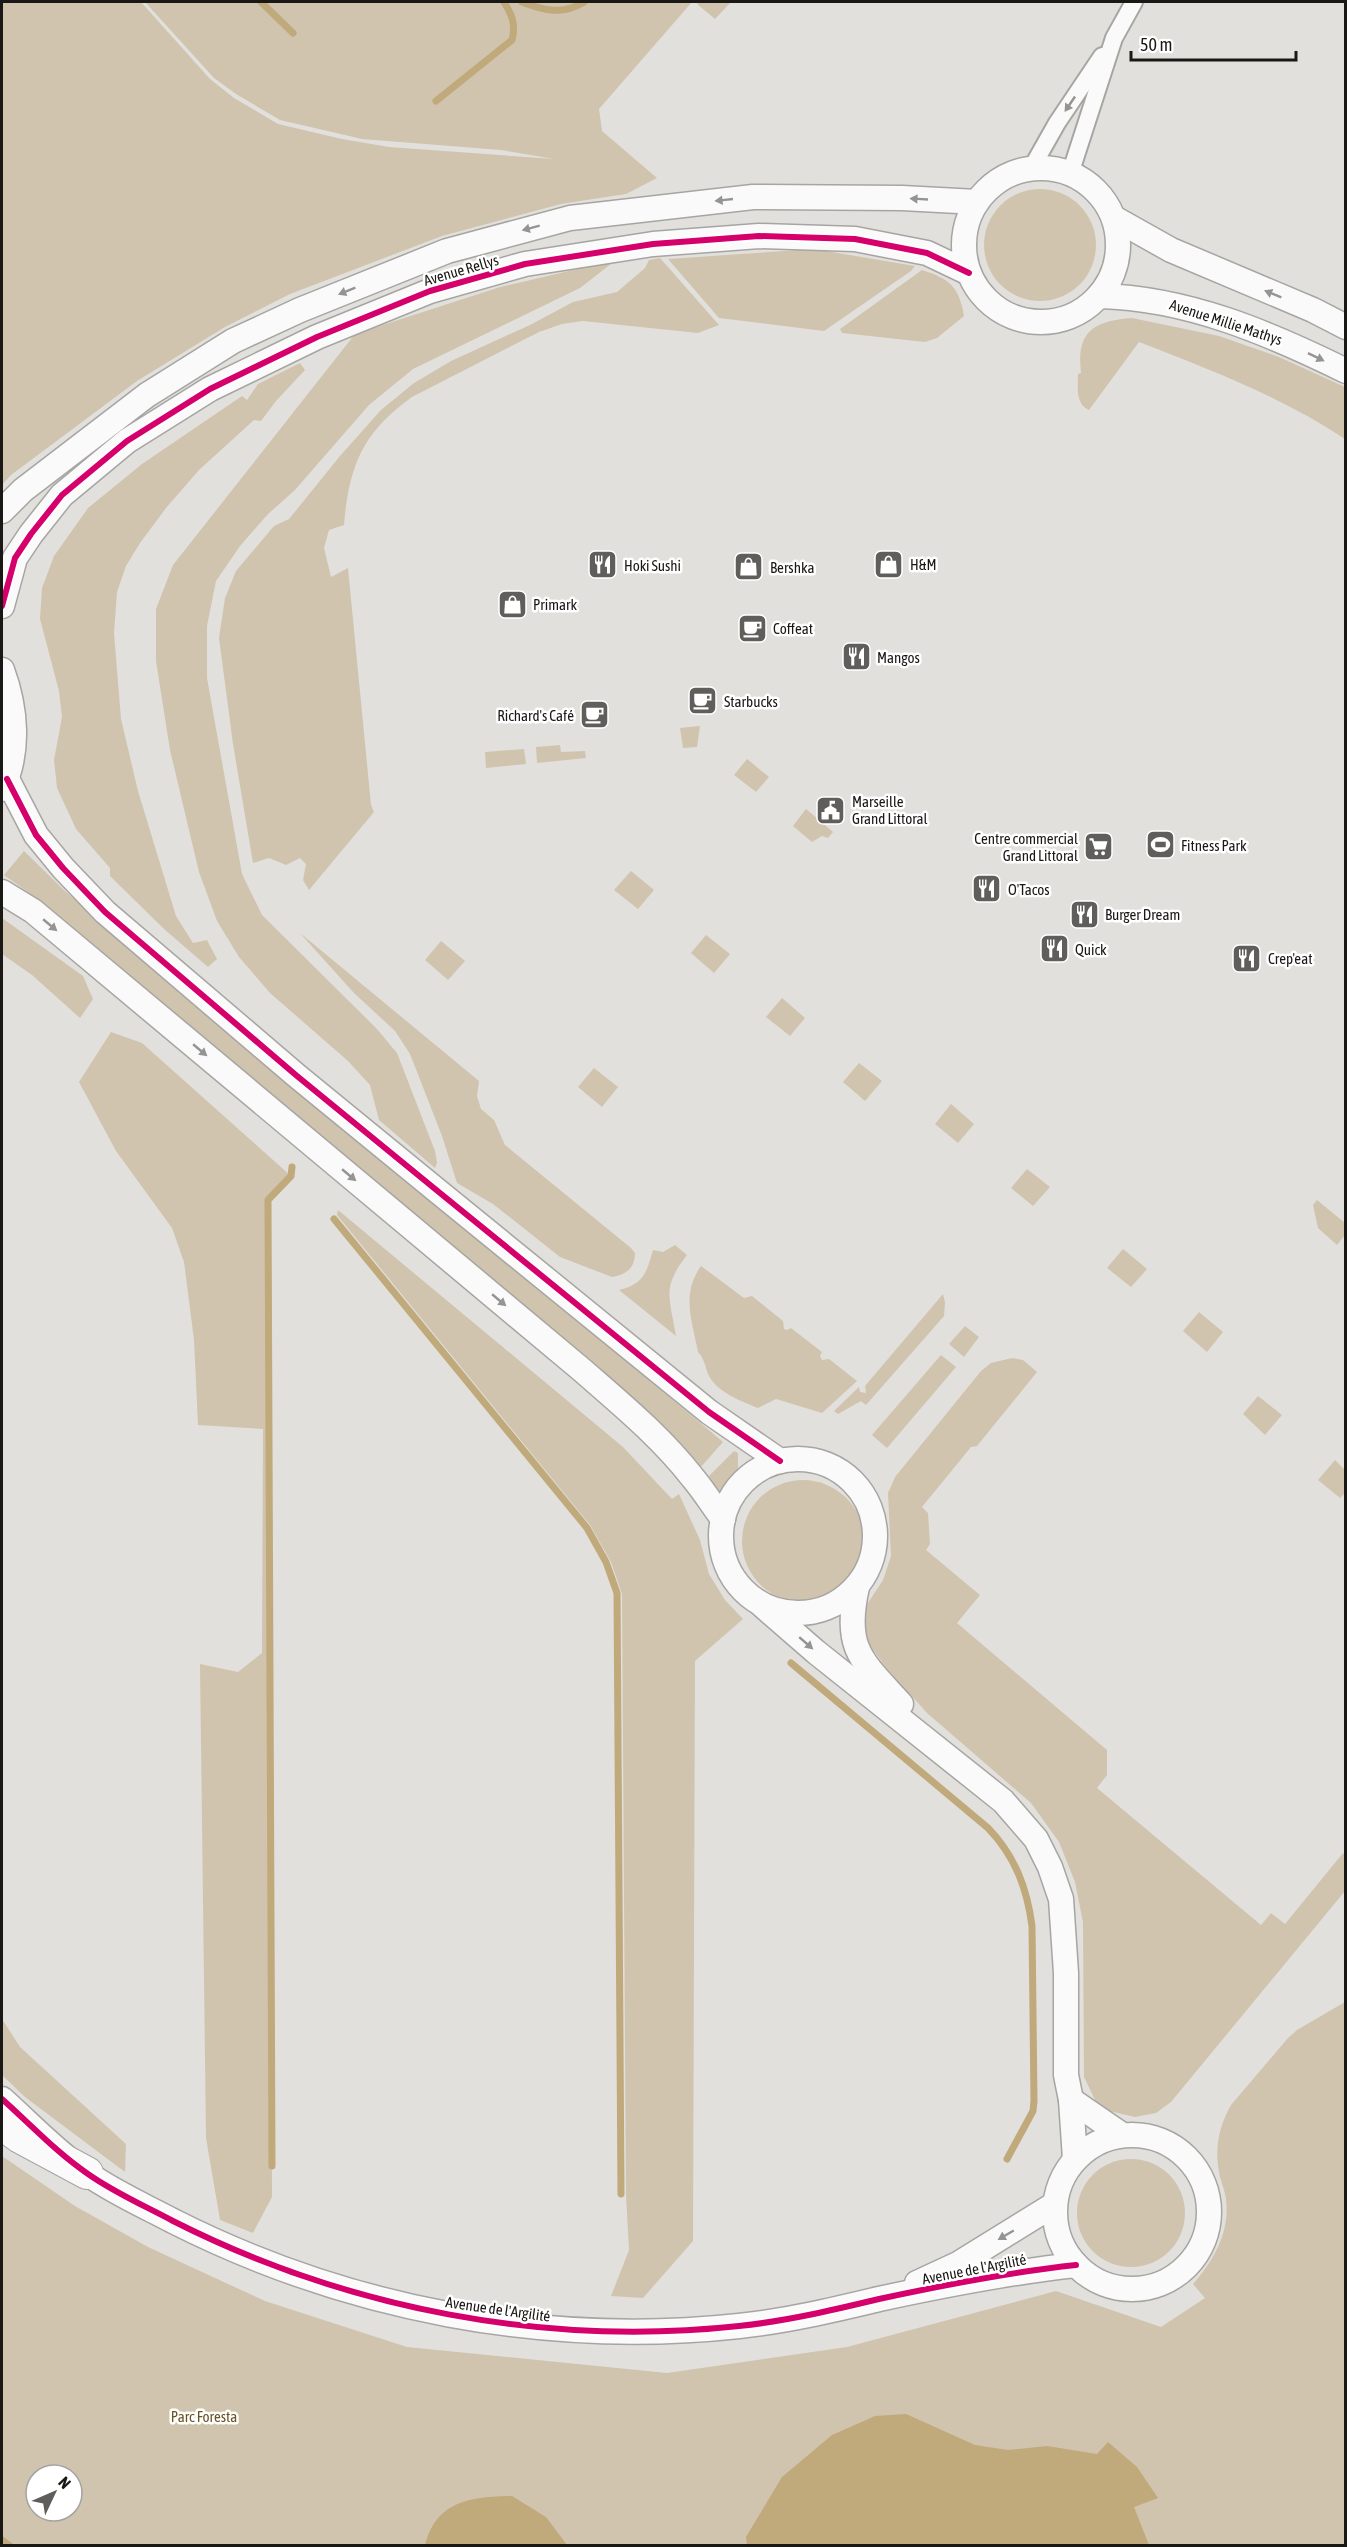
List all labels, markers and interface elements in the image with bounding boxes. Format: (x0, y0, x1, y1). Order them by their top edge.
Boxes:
scale bar (1131, 24, 1296, 62)
text: 50 m (1140, 34, 1172, 55)
one-way arrow (1065, 96, 1076, 112)
one-way arrow (714, 195, 733, 205)
one-way arrow (909, 195, 928, 204)
one-way arrow (522, 224, 540, 233)
street label: Avenue Rellys (422, 251, 500, 289)
one-way arrow (338, 286, 356, 296)
one-way arrow (1264, 289, 1282, 299)
street label: Avenue Millie Mathys (1168, 296, 1284, 348)
one-way arrow (1308, 352, 1325, 361)
shop icon: H&M (873, 548, 905, 580)
restaurant icon: Hoki Sushi (587, 549, 619, 581)
shop icon: Bershka (733, 551, 765, 583)
place label: H&M (910, 556, 937, 573)
place label: Hoki Sushi (624, 557, 681, 574)
place label: Bershka (770, 559, 815, 576)
shop icon: Primark (496, 588, 528, 620)
place label: Primark (533, 596, 577, 613)
cafe icon: Coffeat (736, 612, 768, 644)
place label: Coffeat (773, 620, 813, 637)
restaurant icon: Mangos (840, 641, 872, 673)
place label: Mangos (877, 649, 920, 666)
cafe icon: Starbucks (687, 685, 719, 717)
place label: Starbucks (724, 693, 778, 710)
cafe icon: Richard's Café (579, 699, 611, 731)
place label: Richard's Café (497, 707, 574, 724)
place label: Marseille Grand Littoral (852, 793, 927, 827)
public building icon: Marseille Grand Littoral (815, 794, 847, 826)
sports icon: Fitness Park (1144, 829, 1176, 861)
place label: Centre commercial Grand Littoral (974, 830, 1078, 864)
supermarket icon: Centre commercial Grand Littoral (1083, 831, 1115, 863)
place label: Fitness Park (1181, 837, 1247, 854)
restaurant icon: O'Tacos (971, 873, 1003, 905)
place label: O'Tacos (1008, 881, 1050, 898)
restaurant icon: Burger Dream (1068, 898, 1100, 930)
place label: Burger Dream (1105, 906, 1180, 923)
one-way arrow (42, 918, 57, 931)
restaurant icon: Quick (1038, 933, 1070, 965)
place label: Quick (1075, 941, 1107, 958)
restaurant icon: Crep'eat (1231, 942, 1263, 974)
place label: Crep'eat (1268, 950, 1312, 967)
one-way arrow (192, 1043, 207, 1056)
one-way arrow (341, 1169, 357, 1182)
one-way arrow (491, 1294, 506, 1306)
one-way arrow (798, 1636, 813, 1649)
one-way arrow (998, 2230, 1014, 2241)
street label: Avenue de l'Argilité (921, 2251, 1028, 2287)
street label: Avenue de l'Argilité (445, 2293, 552, 2325)
park label: Parc Foresta (171, 2408, 237, 2425)
north arrow (24, 2463, 84, 2523)
text: N (55, 2473, 75, 2492)

